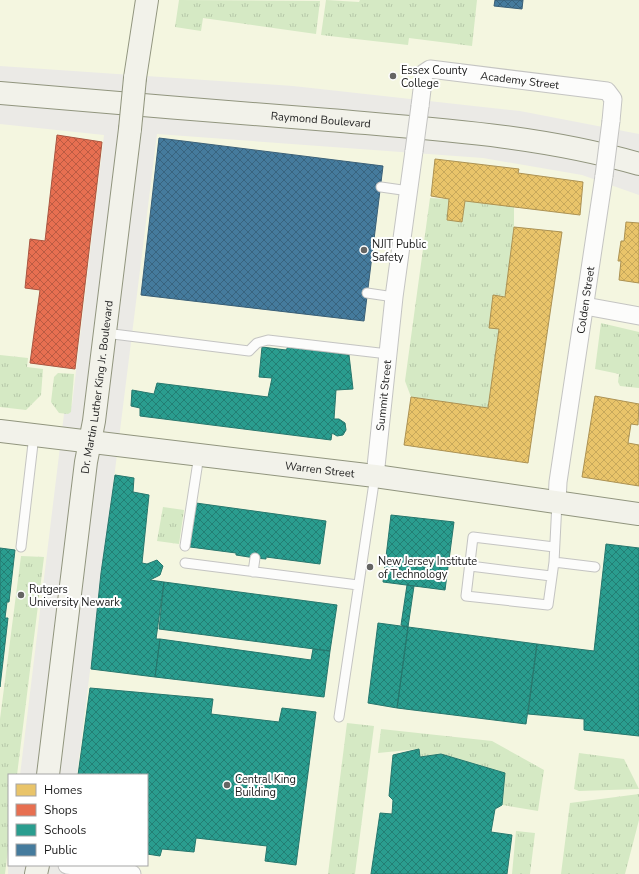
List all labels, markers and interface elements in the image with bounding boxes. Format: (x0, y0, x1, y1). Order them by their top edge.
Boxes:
place label: Essex County College (401, 63, 468, 91)
street label: Academy Street (480, 68, 560, 93)
marker: Essex County College (388, 71, 398, 81)
street label: Raymond Boulevard (270, 109, 371, 131)
place label: NJIT Public Safety (372, 237, 426, 265)
marker: NJIT Public Safety (359, 245, 369, 255)
street label: Colden Street (573, 265, 598, 335)
street label: Dr. Martin Luther King Jr. Boulevard (78, 300, 117, 475)
street label: Summit Street (373, 359, 395, 432)
street label: Warren Street (284, 458, 356, 482)
place label: New Jersey Institute of Technology (378, 554, 477, 582)
marker: New Jersey Institute of Technology (365, 562, 375, 572)
place label: Rutgers University Newark (29, 582, 120, 610)
marker: Rutgers University Newark (16, 590, 26, 600)
place label: Central King Building (235, 772, 296, 800)
legend (8, 774, 148, 866)
marker: Central King Building (222, 780, 232, 790)
text: Homes (44, 782, 82, 798)
text: Shops (44, 802, 78, 818)
text: Schools (44, 822, 87, 838)
text: Public (44, 842, 78, 858)

